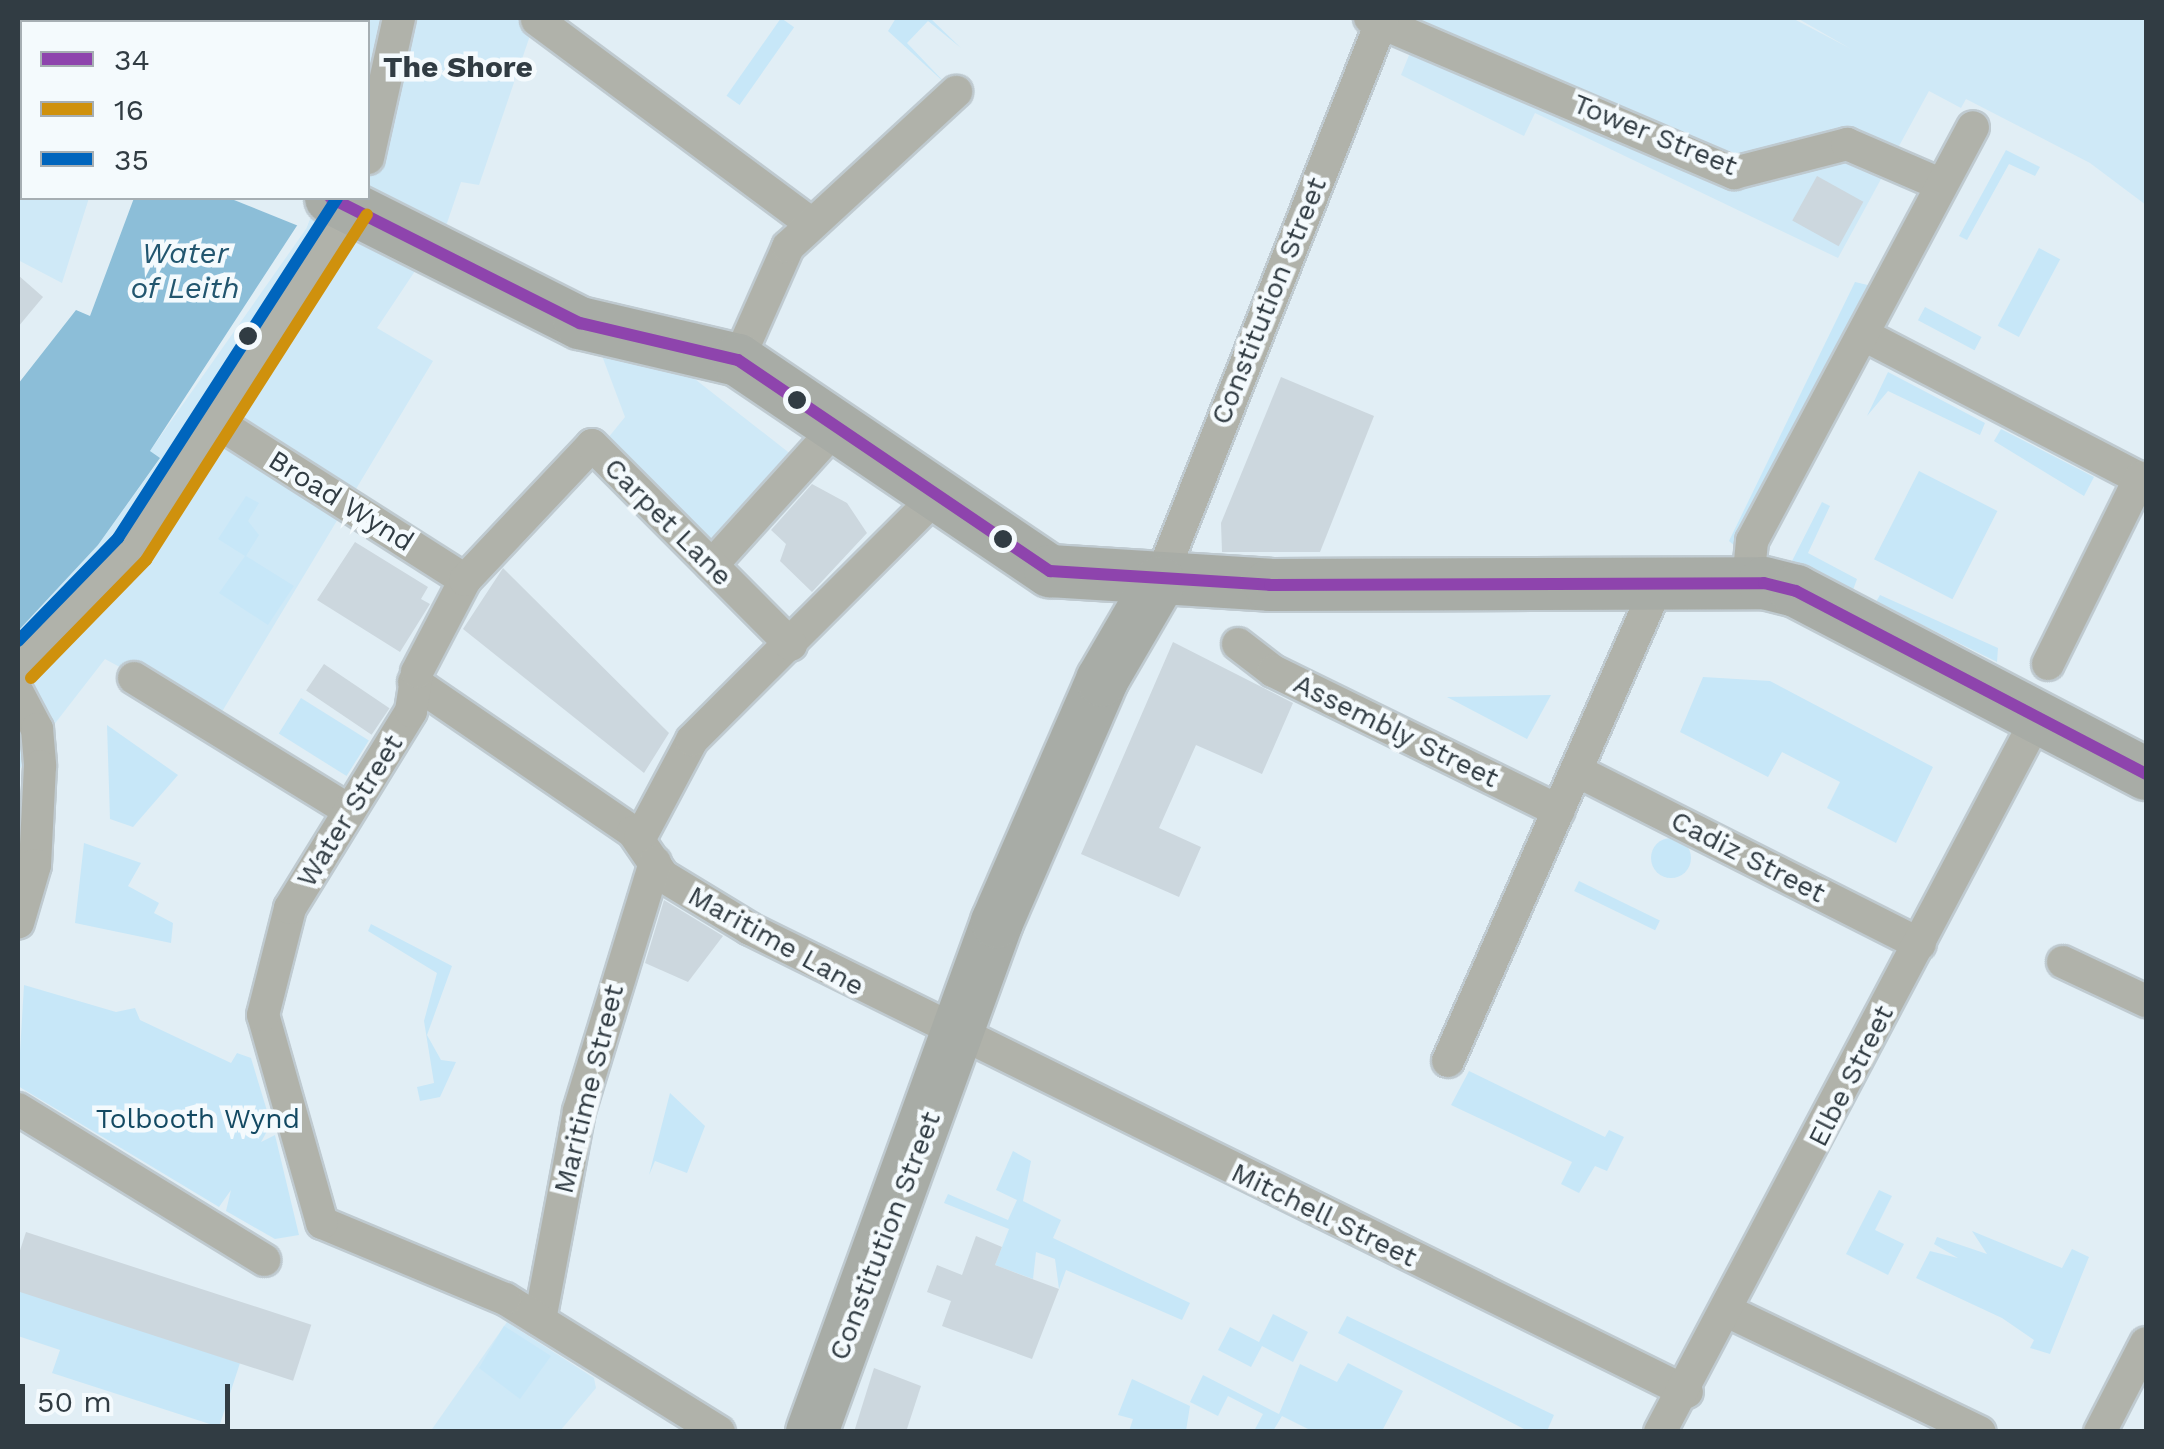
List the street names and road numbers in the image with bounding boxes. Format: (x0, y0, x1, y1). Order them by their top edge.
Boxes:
street label: Tower Street (1568, 87, 1742, 183)
street label: Constitution Street (1204, 173, 1334, 429)
street label: Broad Wynd (262, 443, 420, 559)
street label: Carpet Lane (597, 451, 739, 593)
street label: Assembly Street (1288, 667, 1504, 795)
street label: Water Street (290, 728, 410, 894)
street label: Cadiz Street (1665, 804, 1831, 910)
street label: Maritime Lane (682, 879, 870, 1003)
street label: Maritime Street (547, 981, 631, 1197)
street label: Elbe Street (1801, 1000, 1901, 1152)
street label: Constitution Street (822, 1107, 948, 1365)
street label: Mitchell Street (1225, 1155, 1423, 1275)

